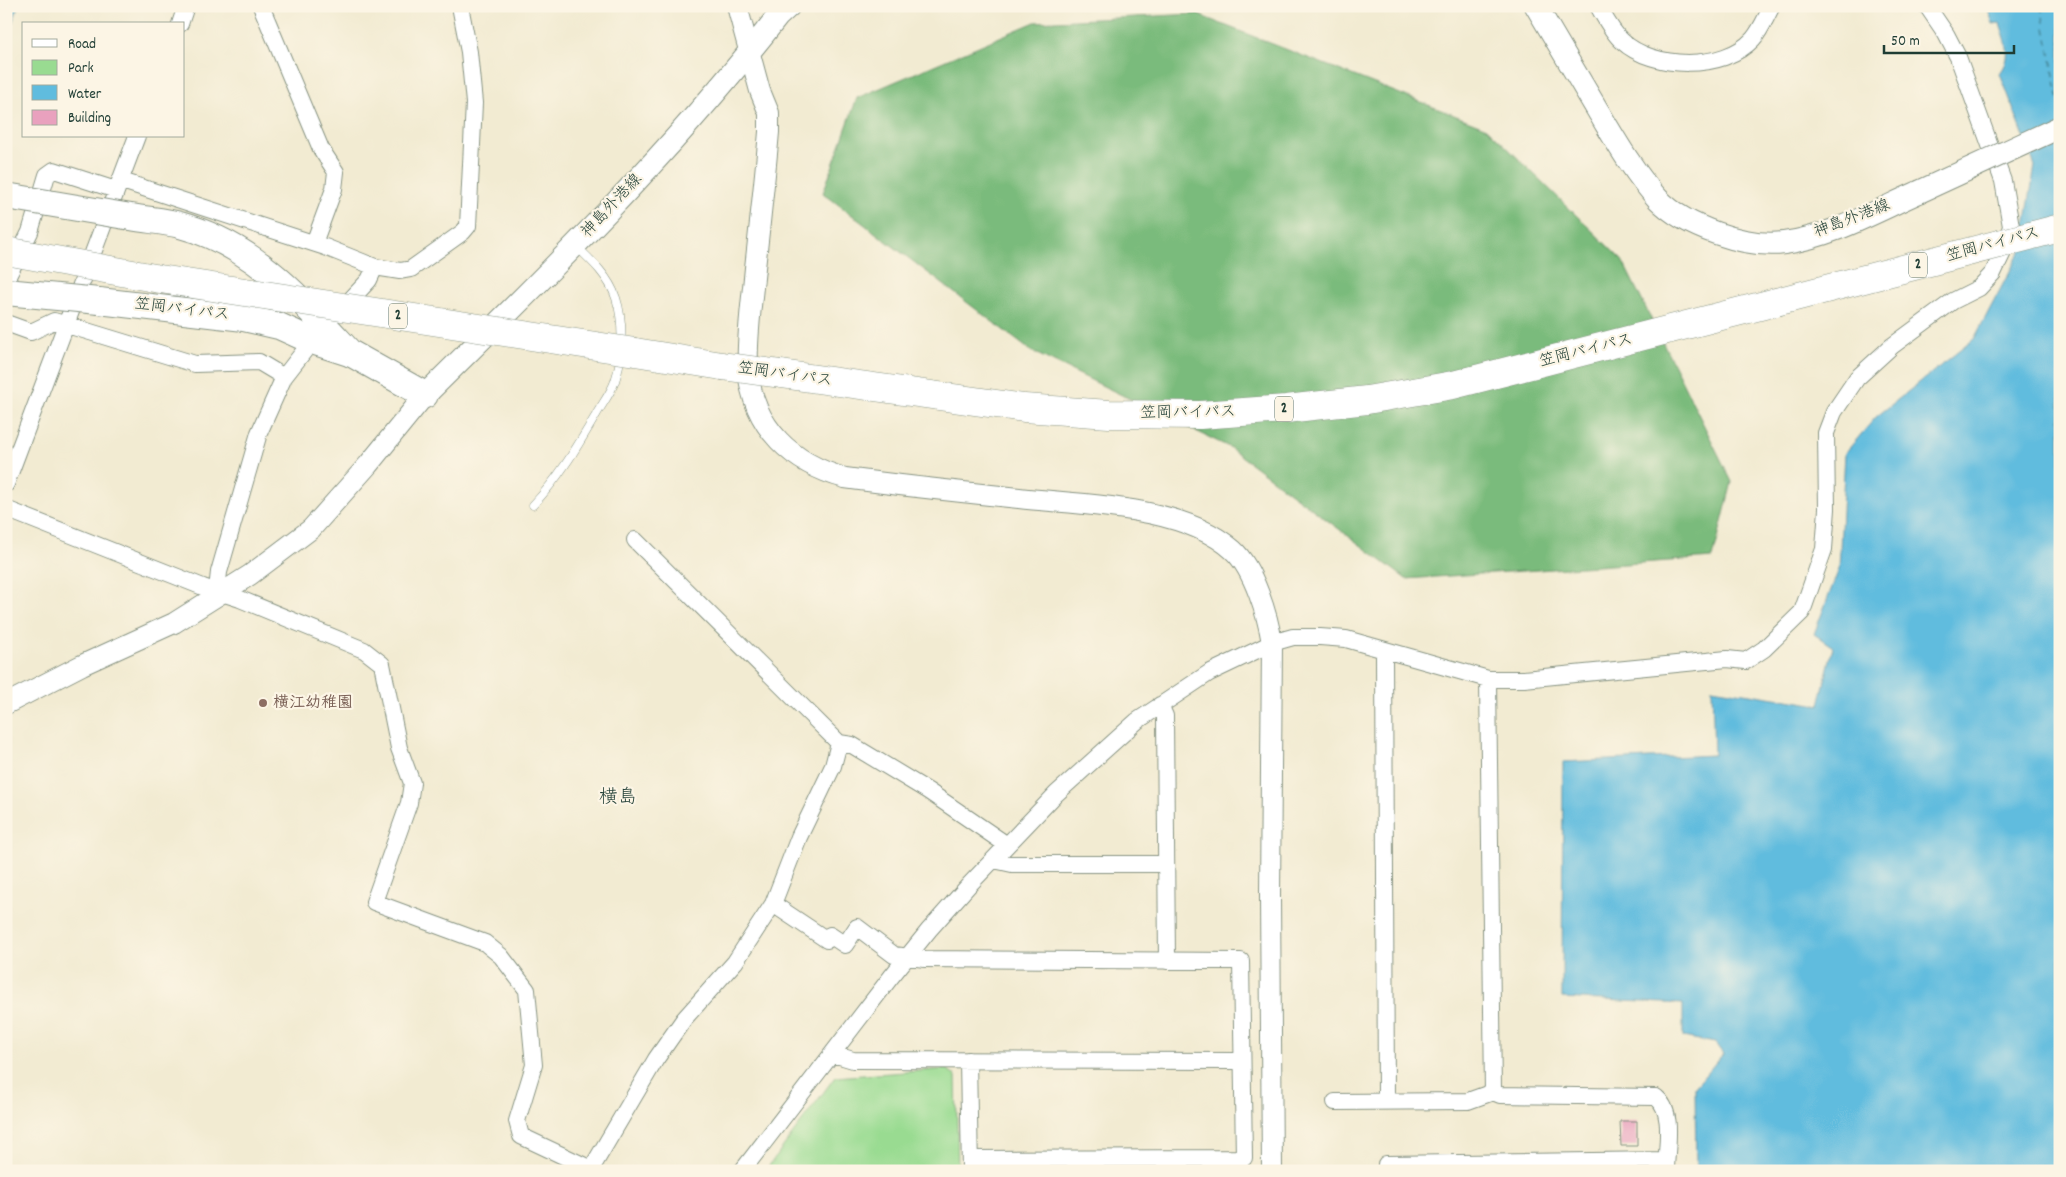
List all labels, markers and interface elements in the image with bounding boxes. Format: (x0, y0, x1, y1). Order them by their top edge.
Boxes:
legend (22, 22, 185, 138)
scale bar (1884, 22, 2014, 54)
text: 50 m (1891, 31, 1920, 53)
text: Road (68, 34, 96, 56)
text: Park (68, 58, 94, 80)
text: Water (68, 84, 102, 106)
text: Building (68, 108, 111, 130)
street label: 神島外港線 (576, 169, 648, 243)
street label: 神島外港線 (1811, 194, 1893, 244)
street label: 笠岡バイパス (1944, 222, 2042, 268)
road number: 2 (1909, 252, 1927, 278)
street label: 笠岡バイパス (133, 293, 231, 327)
road number: 2 (389, 304, 407, 328)
street label: 笠岡バイパス (1537, 328, 1635, 374)
street label: 笠岡バイパス (736, 357, 834, 393)
road number: 2 (1275, 396, 1293, 422)
street label: 笠岡バイパス (1140, 401, 1236, 425)
place label: 横江幼稚園 (273, 692, 353, 715)
marker: 横江幼稚園 (257, 697, 269, 709)
district label: 横島 (599, 785, 637, 812)

